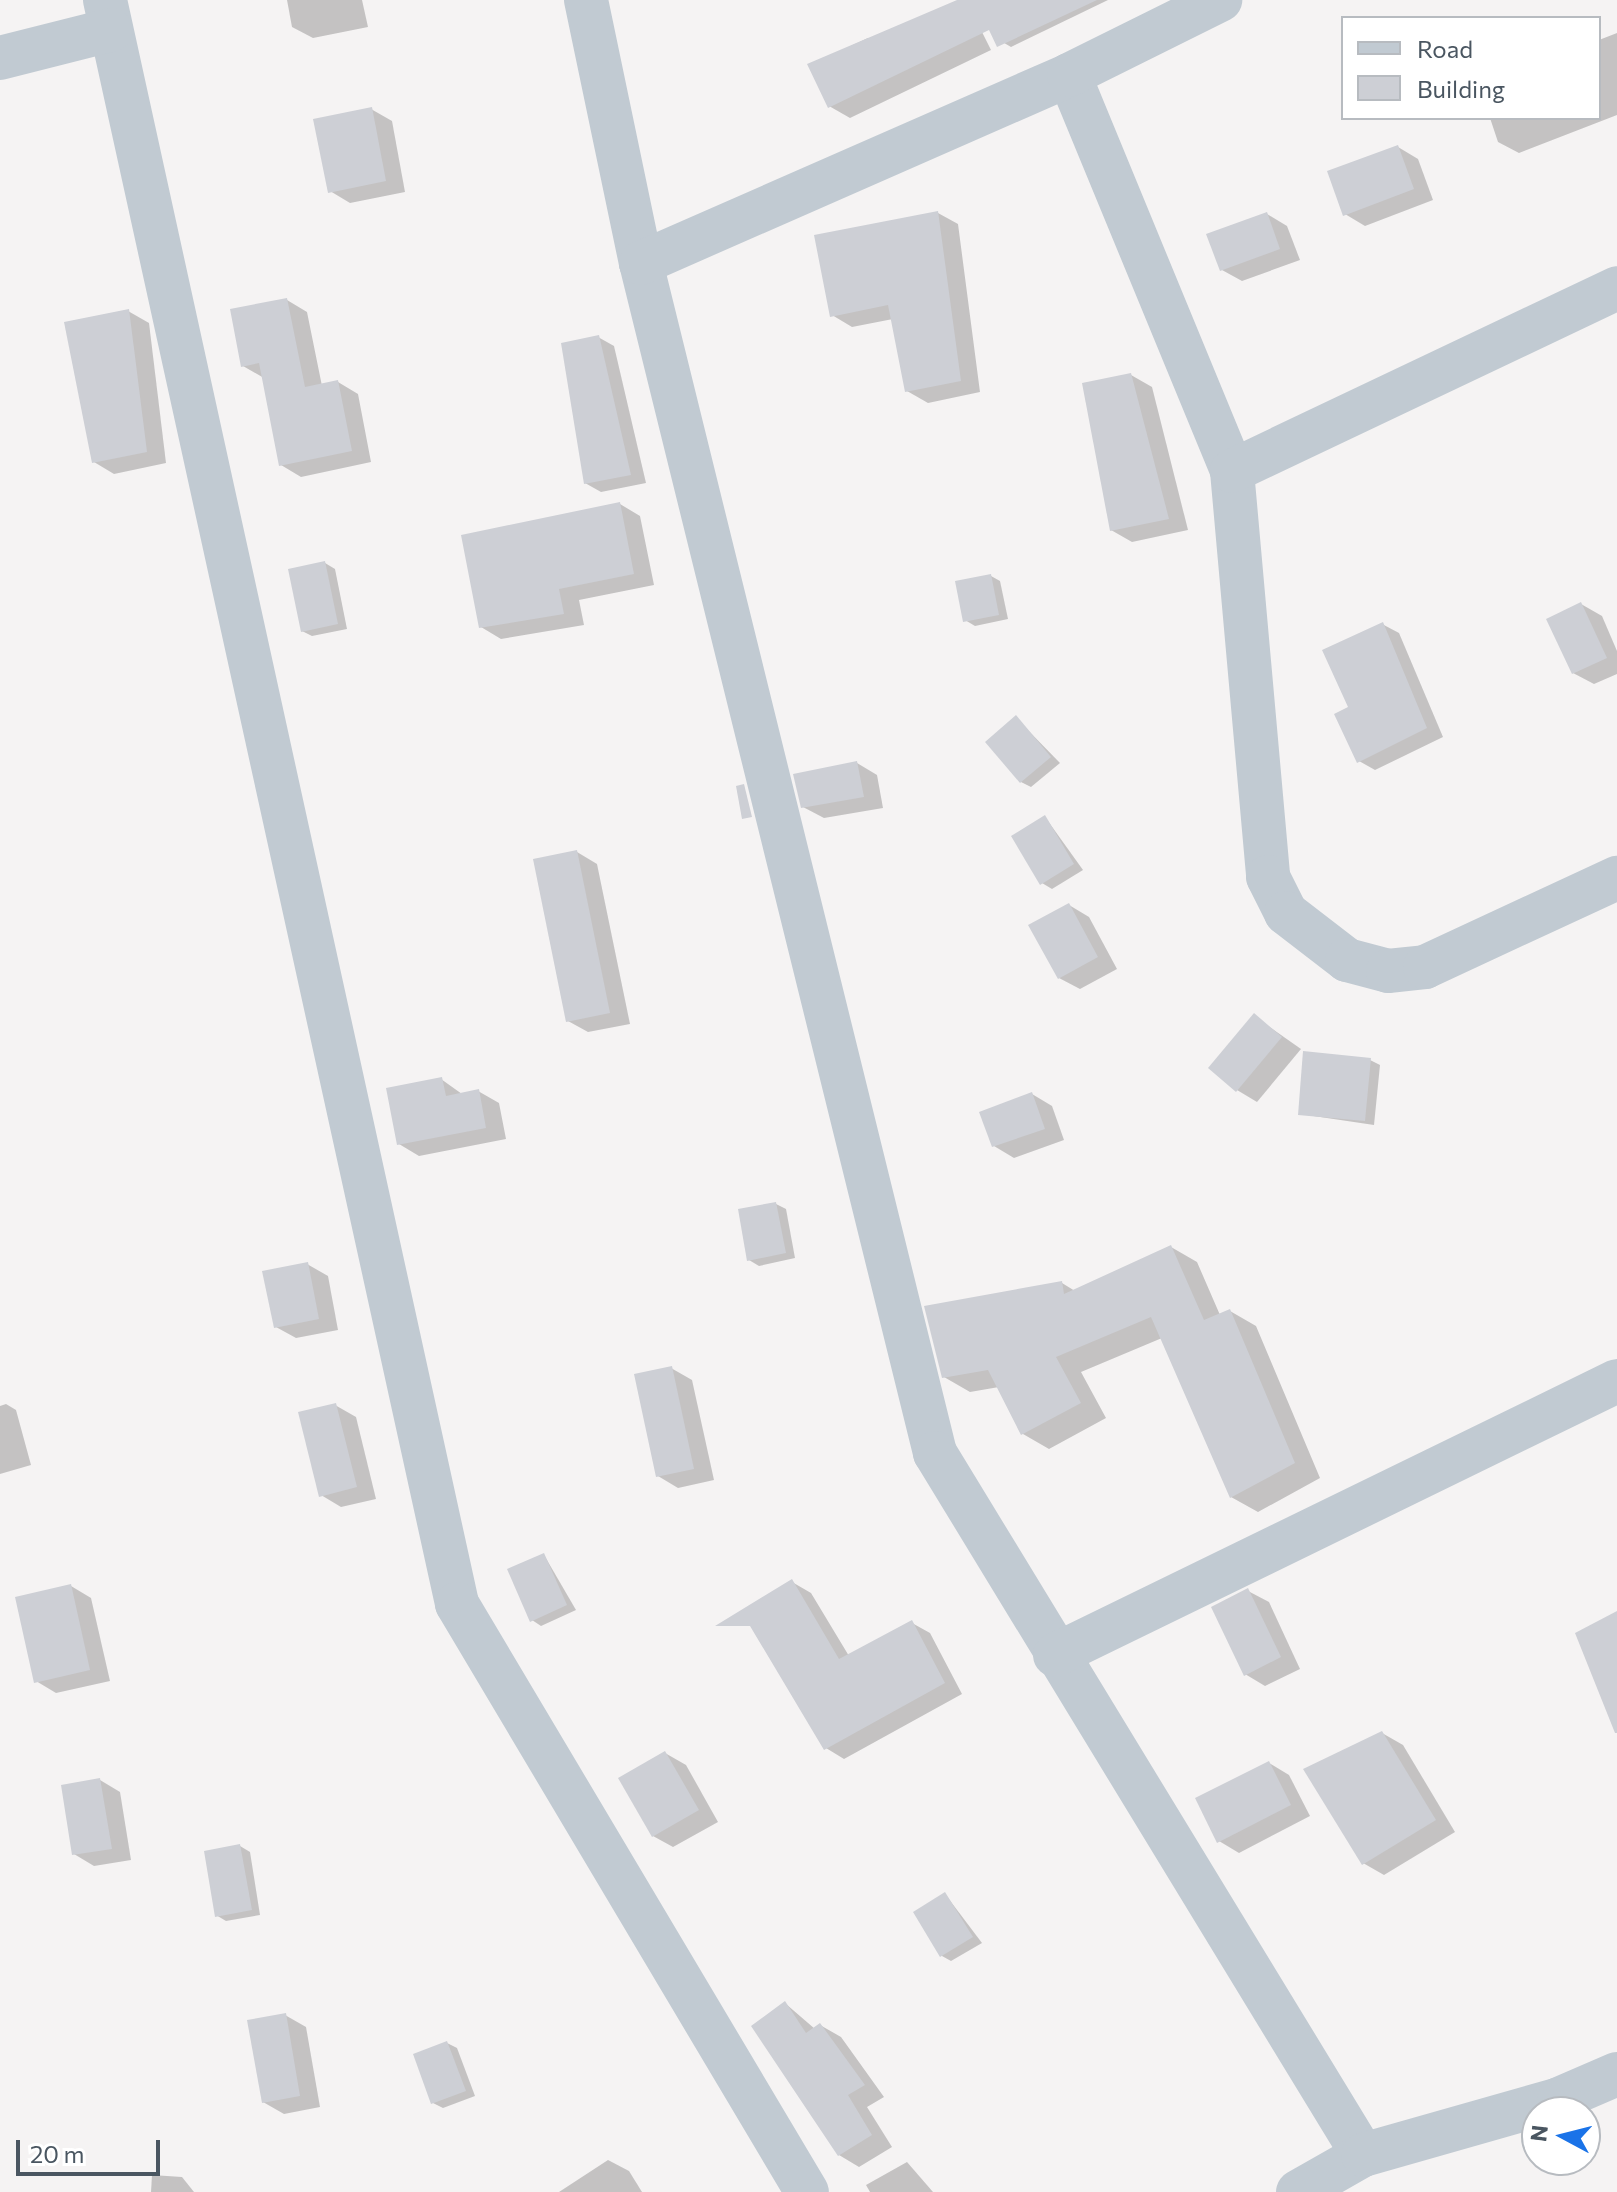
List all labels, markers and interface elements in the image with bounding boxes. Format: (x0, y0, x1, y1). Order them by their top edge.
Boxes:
legend (1341, 16, 1601, 120)
text: Road (1417, 34, 1473, 63)
text: Building (1417, 74, 1505, 103)
north arrow (1521, 2096, 1601, 2176)
text: N (1524, 2123, 1553, 2143)
scale bar (20, 2124, 164, 2174)
text: 20 m (30, 2139, 84, 2168)

